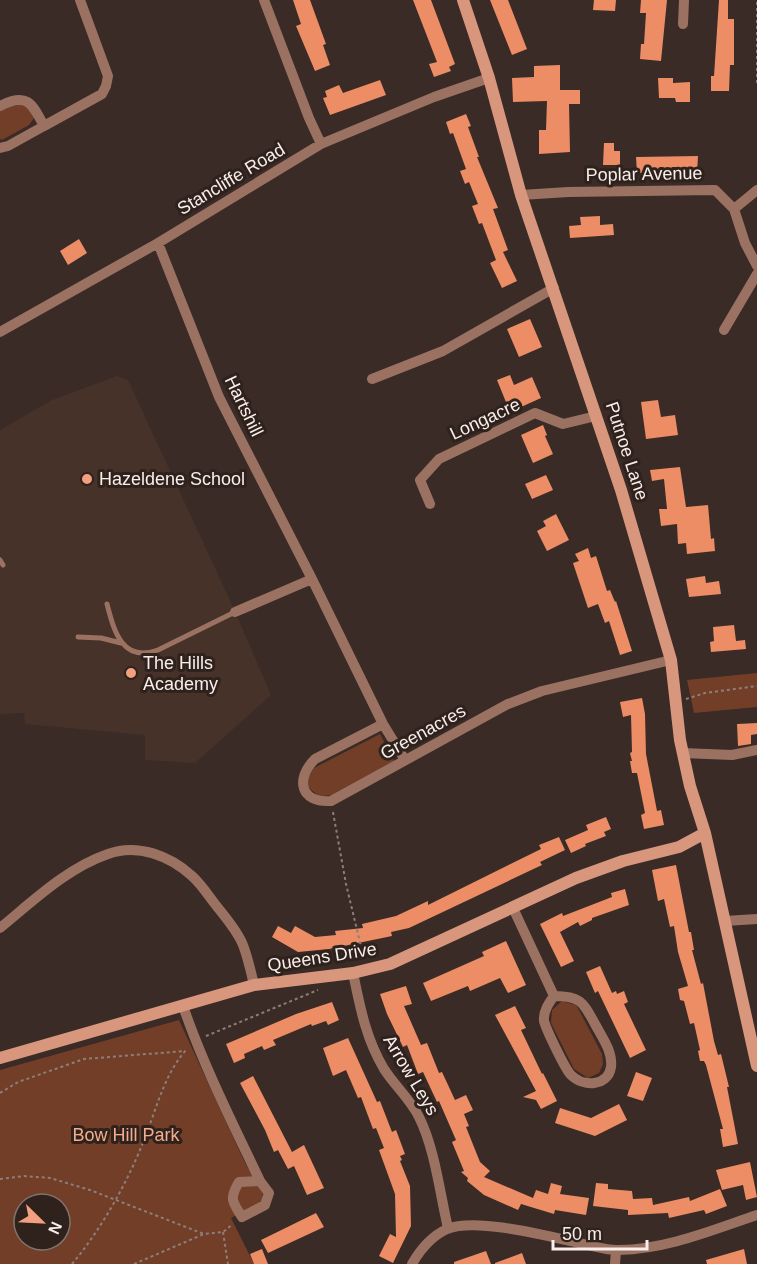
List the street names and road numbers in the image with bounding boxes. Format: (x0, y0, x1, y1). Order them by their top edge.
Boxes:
street label: Stancliffe Road (174, 139, 288, 219)
street label: Poplar Avenue (585, 163, 703, 185)
street label: Hartshill (221, 372, 267, 440)
street label: Longacre (447, 394, 523, 444)
street label: Putnoe Lane (602, 399, 652, 503)
street label: Greenacres (377, 700, 469, 764)
street label: Queens Drive (266, 939, 378, 975)
street label: Arrow Leys (379, 1031, 443, 1119)

